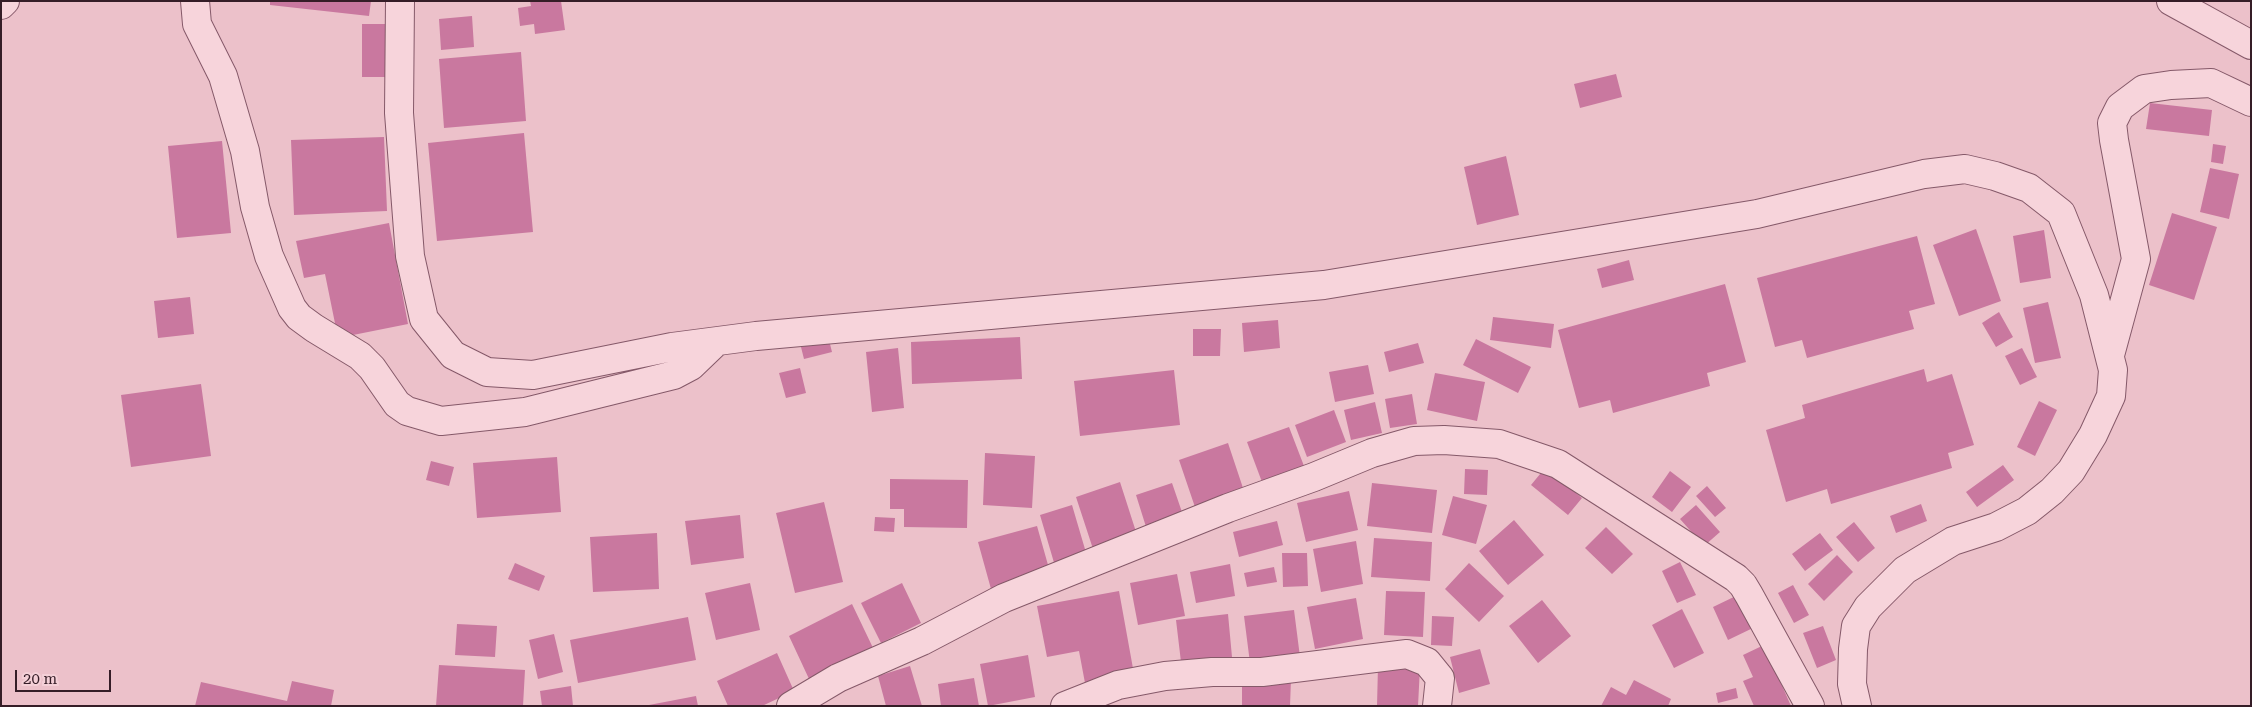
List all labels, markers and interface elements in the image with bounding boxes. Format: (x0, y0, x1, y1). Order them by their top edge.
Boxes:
scale bar (18, 660, 114, 692)
text: 20 m (23, 670, 57, 688)

